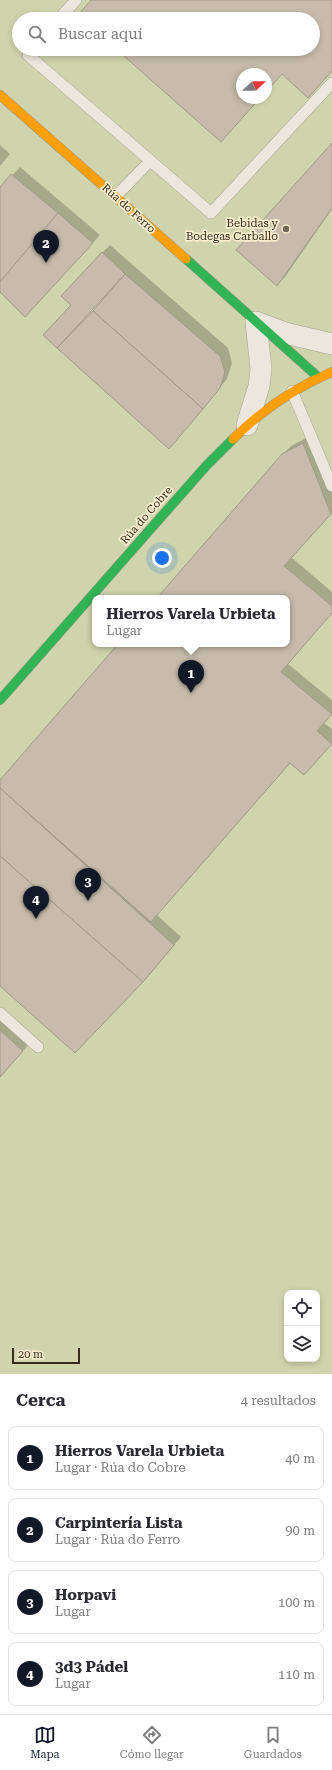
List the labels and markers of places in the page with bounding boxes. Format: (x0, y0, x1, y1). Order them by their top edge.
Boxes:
place label: Bebidas y Bodegas Carballo (186, 217, 278, 243)
marker: Bebidas y Bodegas Carballo (281, 224, 291, 234)
pin: 2 (33, 230, 59, 263)
pin: 1 (178, 660, 204, 693)
pin: 3 (75, 868, 101, 901)
pin: 4 (23, 886, 49, 919)

